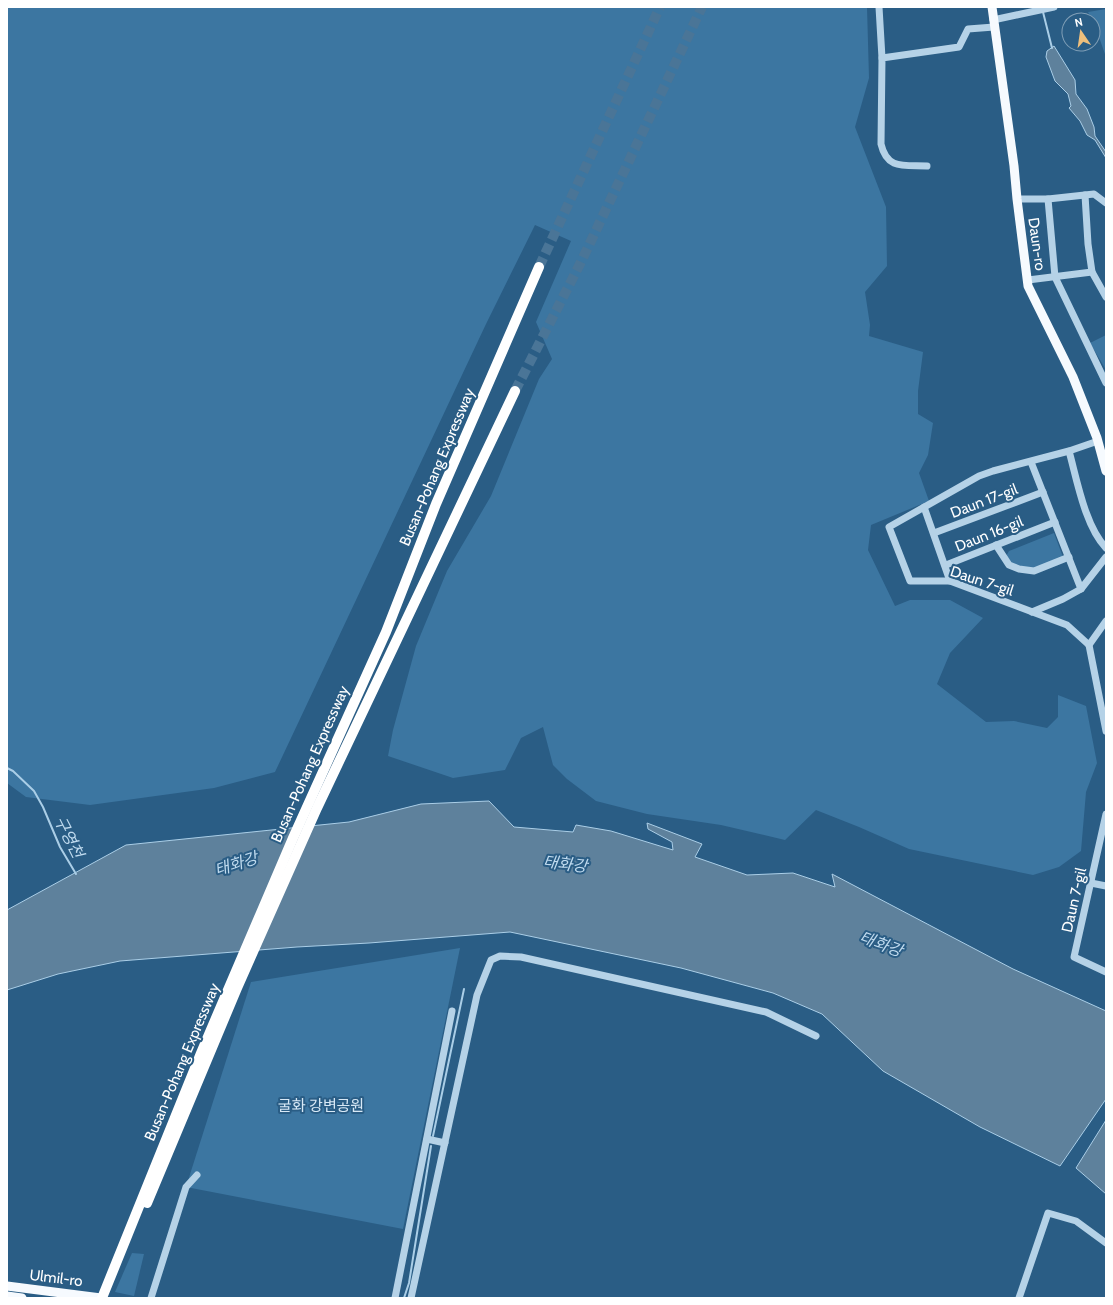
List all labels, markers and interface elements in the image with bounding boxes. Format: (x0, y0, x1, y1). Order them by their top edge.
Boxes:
north arrow (1061, 12, 1101, 52)
text: N (1073, 15, 1084, 30)
street label: Daun-ro (1024, 216, 1050, 272)
street label: Busan-Pohang Expressway (396, 385, 479, 549)
street label: Daun 17-gil (948, 480, 1021, 522)
street label: Daun 16-gil (952, 512, 1026, 556)
street label: Daun 7-gil (948, 562, 1016, 600)
street label: Busan-Pohang Expressway (267, 682, 353, 845)
water label: 구영천 (51, 813, 89, 863)
water label: 태화강 (212, 847, 262, 880)
water label: 태화강 (542, 852, 590, 876)
street label: Daun 7-gil (1058, 866, 1090, 934)
water label: 태화강 (857, 928, 907, 961)
street label: Busan-Pohang Expressway (141, 980, 224, 1144)
park label: 굴화 강변공원 (278, 1097, 364, 1115)
street label: Ulmil-ro (28, 1266, 84, 1290)

